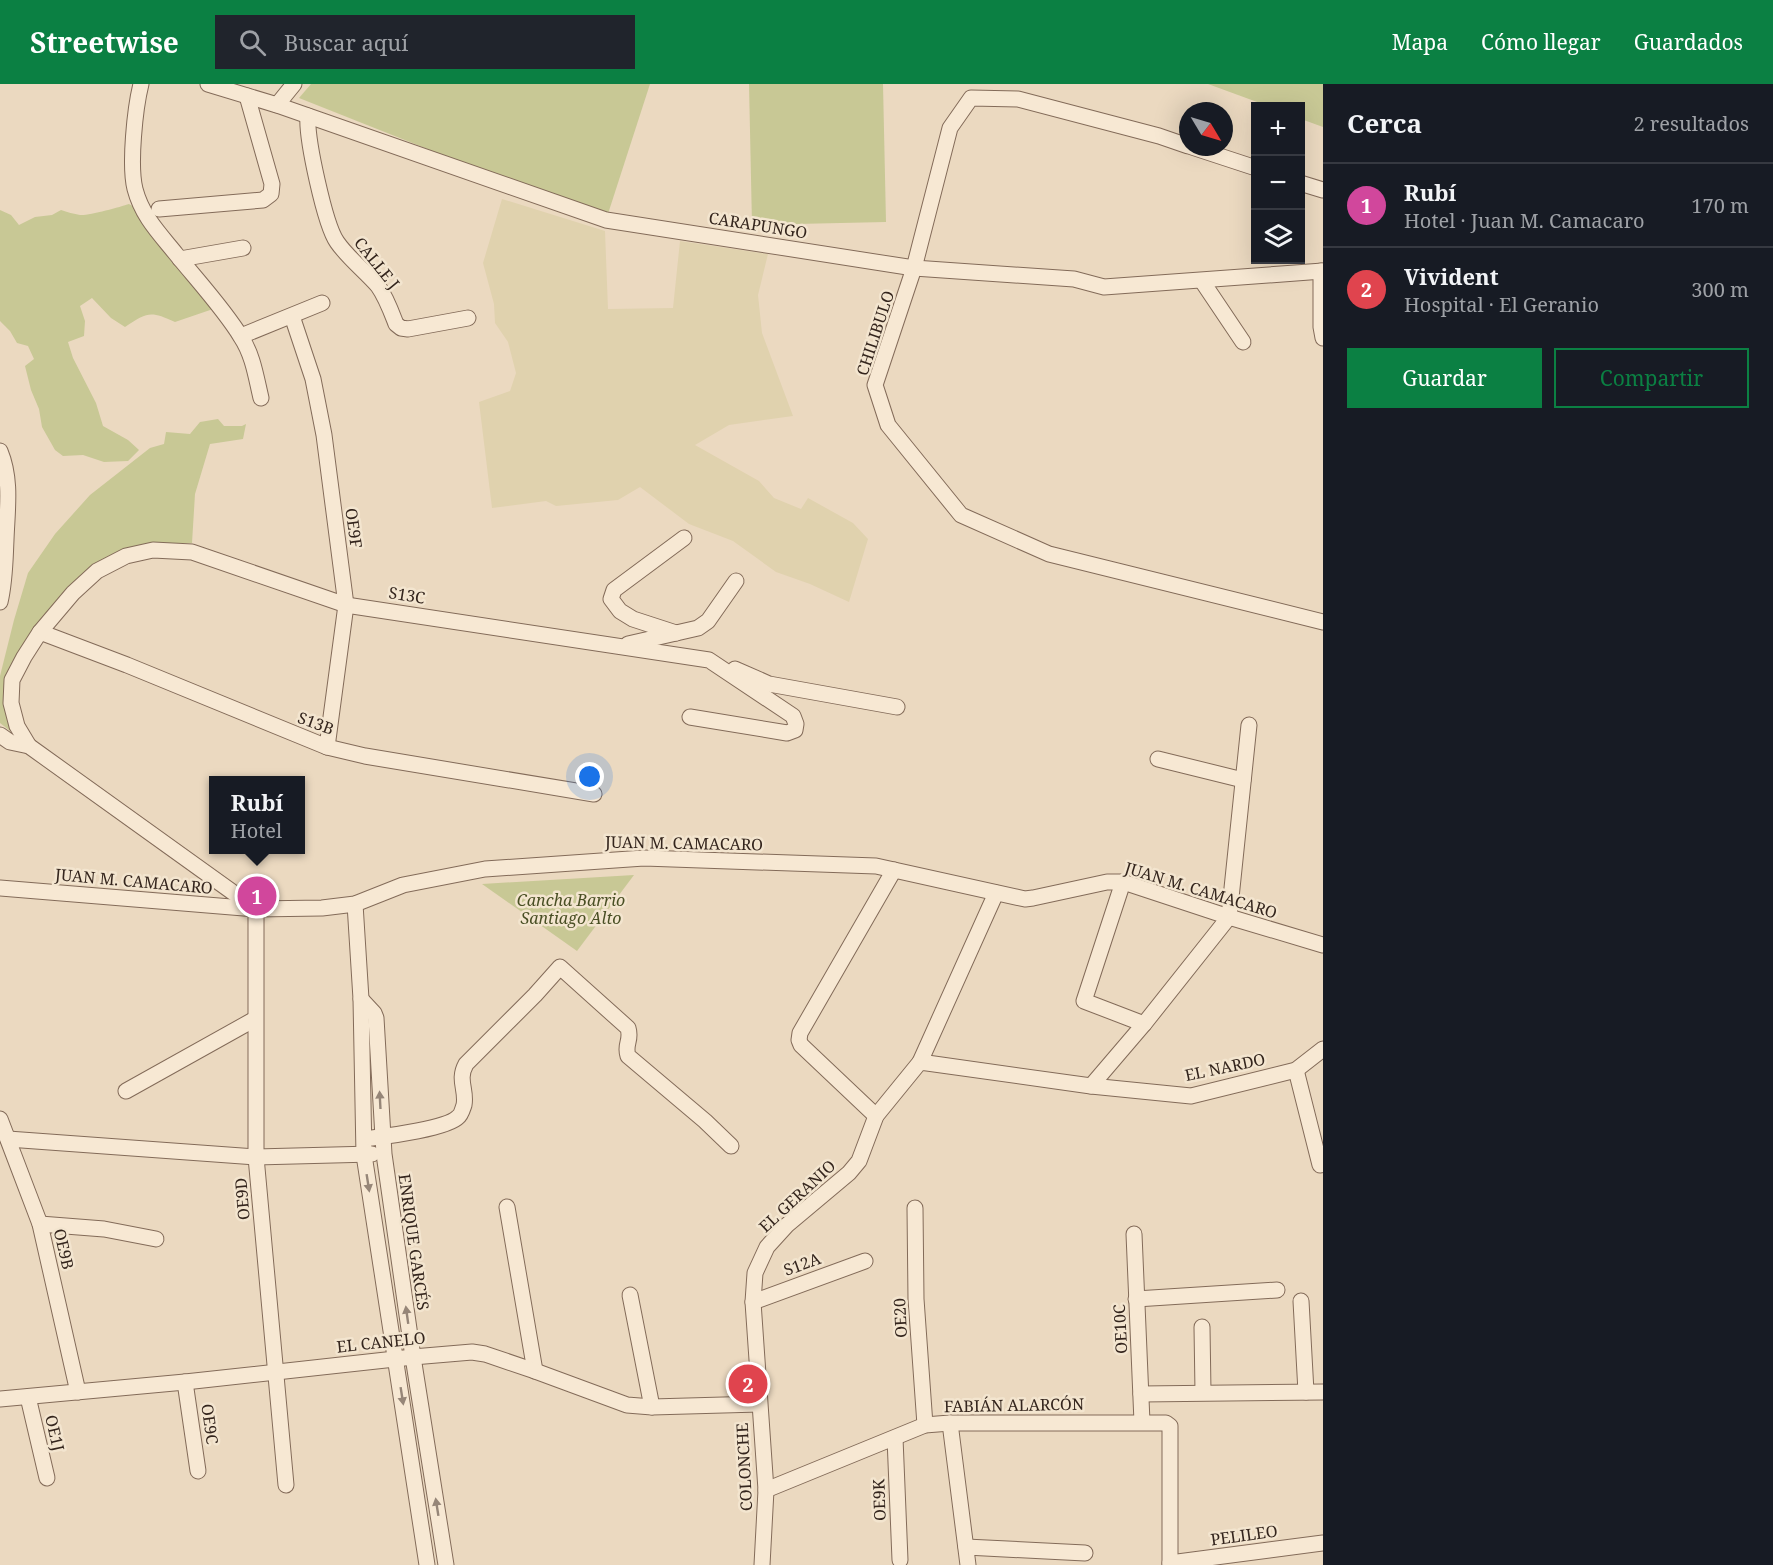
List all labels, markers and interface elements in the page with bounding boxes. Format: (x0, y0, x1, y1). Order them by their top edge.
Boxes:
search box (215, 15, 635, 69)
text: Streetwise (30, 23, 179, 61)
icon: search (236, 26, 269, 59)
text: Buscar aquí (284, 27, 408, 57)
text: Mapa (1392, 28, 1448, 56)
text: Cómo llegar (1481, 28, 1601, 56)
text: Guardados (1634, 28, 1743, 56)
north arrow (1179, 102, 1233, 156)
map controls (1251, 102, 1305, 264)
button: + (1251, 102, 1305, 156)
text: Cerca (1347, 105, 1422, 141)
text: 2 resultados (1633, 110, 1749, 137)
button: − (1251, 156, 1305, 210)
text: Rubí (1404, 177, 1456, 207)
text: 1 (1361, 192, 1372, 219)
text: 170 m (1691, 192, 1749, 219)
street label: CARAPUNGO (707, 206, 809, 244)
text: Hotel · Juan M. Camacaro (1404, 207, 1645, 234)
button: layers (1251, 210, 1305, 264)
street label: CALLE J (349, 232, 405, 294)
text: Vivident (1404, 261, 1499, 291)
text: 2 (1361, 276, 1372, 303)
text: 300 m (1691, 276, 1749, 303)
street label: CHILIBULO (851, 288, 899, 378)
text: Hospital · El Geranio (1404, 291, 1599, 318)
button: Guardar (1347, 348, 1542, 408)
button: Compartir (1554, 348, 1749, 408)
street label: OE9F (340, 507, 368, 549)
street label: S13C (387, 581, 427, 609)
street label: S13B (295, 706, 337, 740)
your location (575, 762, 604, 791)
popup (209, 776, 305, 854)
text: Rubí (231, 787, 283, 817)
text: Hotel (231, 817, 282, 844)
street label: JUAN M. CAMACARO (604, 831, 763, 855)
street label: JUAN M. CAMACARO (1121, 856, 1280, 924)
street label: JUAN M. CAMACARO (53, 863, 214, 899)
pin: 1 (238, 874, 276, 918)
park label: Cancha Barrio Santiago Alto (517, 889, 625, 929)
street label: EL NARDO (1183, 1048, 1267, 1086)
one-way arrow (376, 1091, 385, 1110)
street label: EL GERANIO (754, 1155, 840, 1237)
street label: ENRIQUE GARCÉS (394, 1172, 434, 1312)
one-way arrow (364, 1174, 373, 1193)
street label: OE9D (229, 1177, 255, 1221)
street label: OE9B (49, 1226, 79, 1272)
street label: S12A (780, 1247, 824, 1281)
street label: OE20 (888, 1298, 912, 1338)
street label: OE10C (1108, 1304, 1132, 1354)
one-way arrow (402, 1305, 411, 1324)
street label: EL CANELO (335, 1326, 427, 1358)
pin: 2 (728, 1362, 768, 1406)
one-way arrow (397, 1387, 406, 1406)
street label: FABIÁN ALARCÓN (944, 1393, 1084, 1417)
street label: OE9C (196, 1402, 224, 1446)
street label: OE1J (40, 1413, 70, 1454)
street label: COLONCHE (731, 1422, 757, 1512)
street label: OE9K (867, 1478, 891, 1521)
one-way arrow (432, 1498, 441, 1517)
street label: PELILEO (1209, 1519, 1279, 1551)

